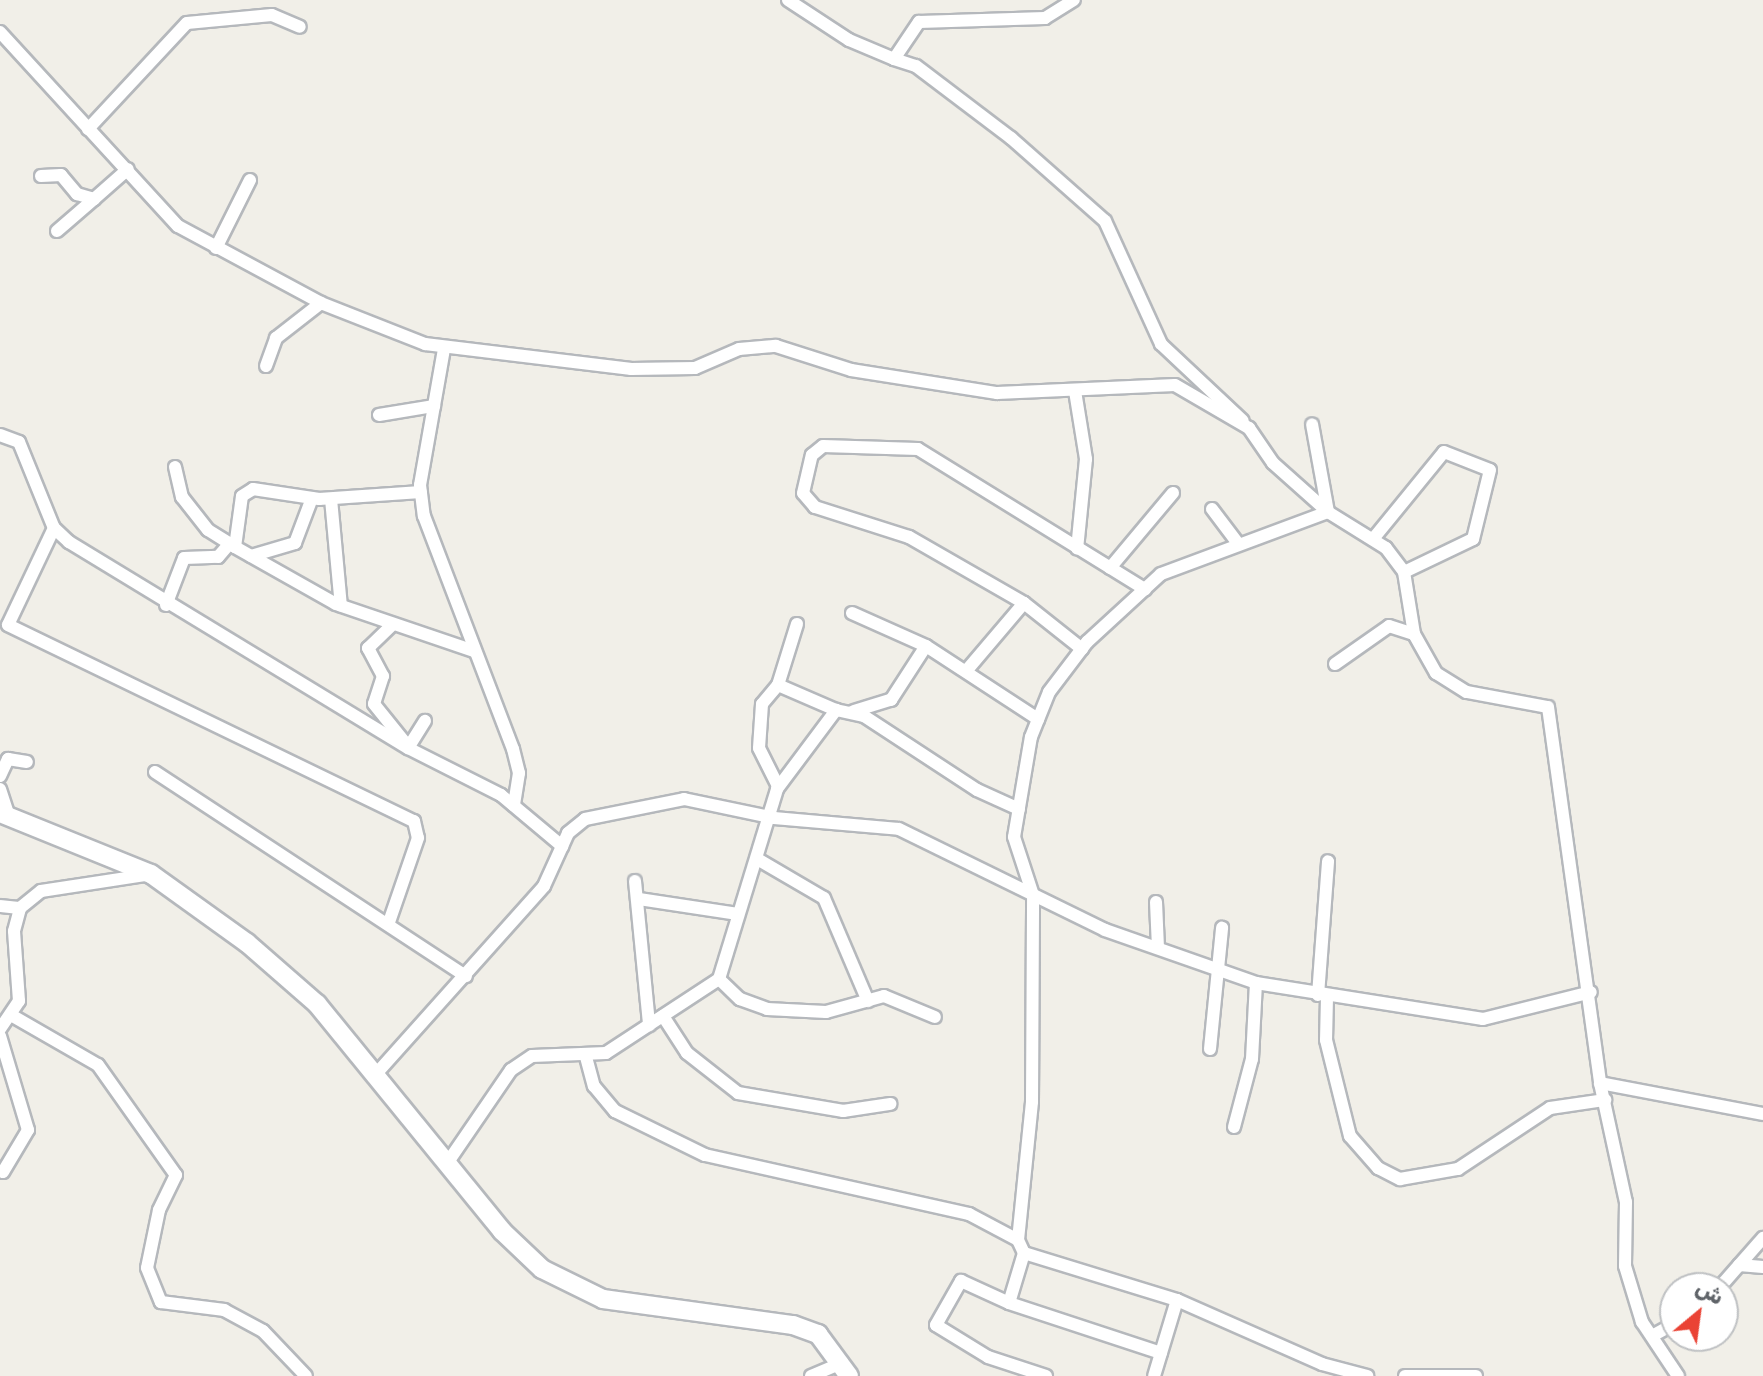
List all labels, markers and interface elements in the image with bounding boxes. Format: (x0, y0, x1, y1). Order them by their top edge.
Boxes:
north arrow (1659, 1272, 1739, 1352)
text: ش (1691, 1274, 1729, 1311)

